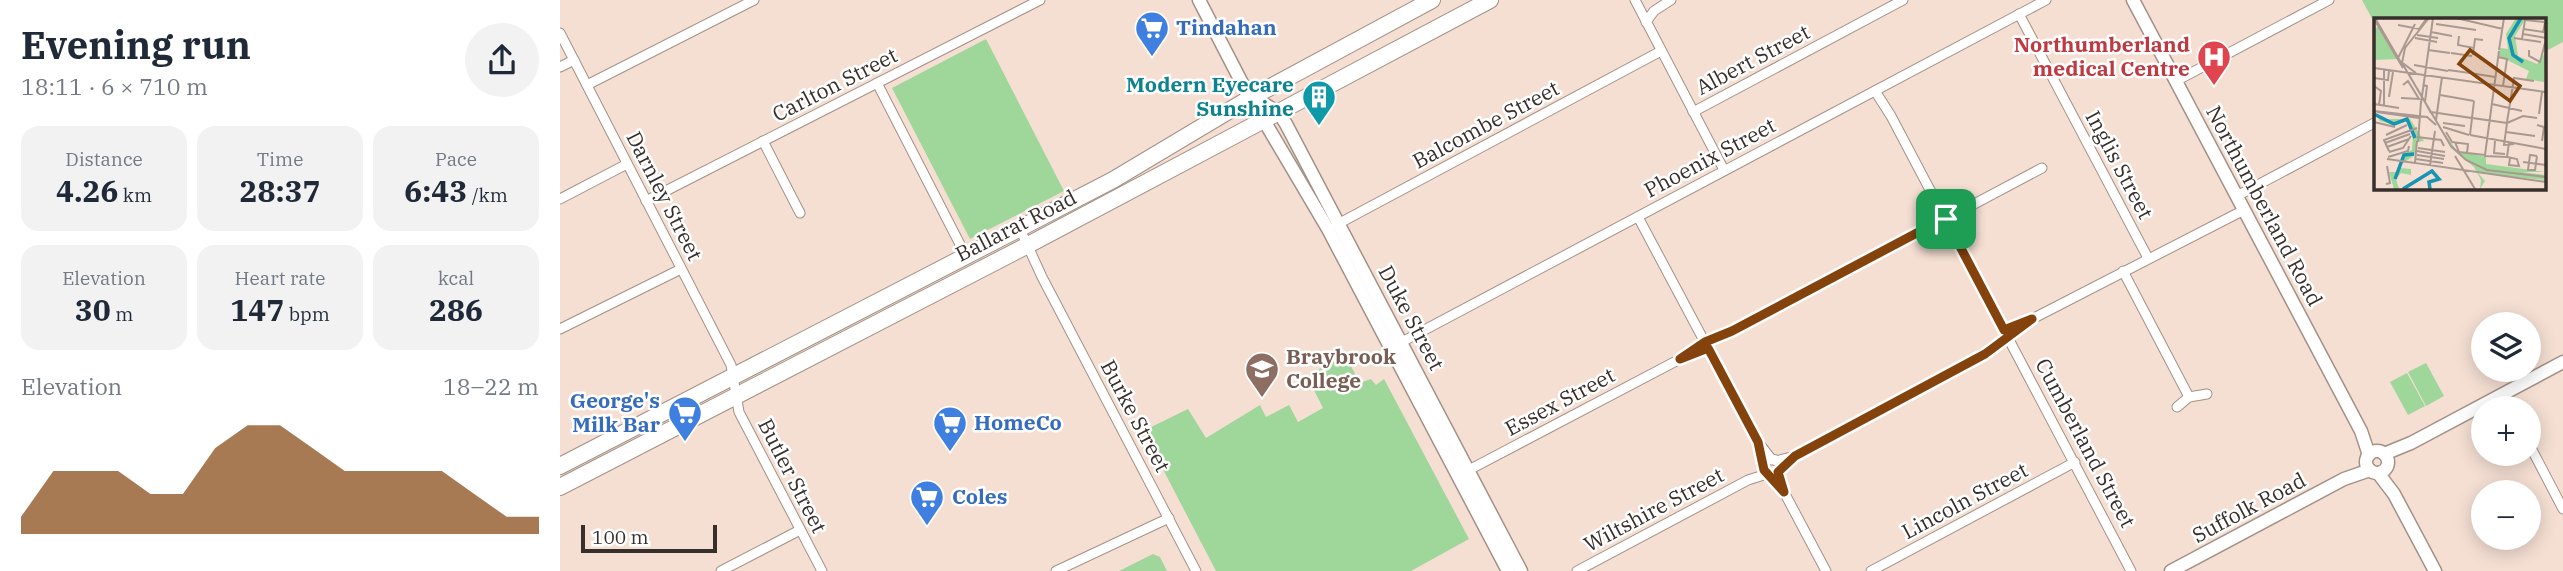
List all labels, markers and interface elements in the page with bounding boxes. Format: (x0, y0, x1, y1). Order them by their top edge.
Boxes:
supermarket icon: Tindahan (1133, 9, 1171, 58)
place label: Tindahan (1176, 13, 1277, 41)
street label: Albert Street (1691, 17, 1814, 101)
inset map (2374, 18, 2546, 189)
text: Evening run (21, 20, 251, 69)
button: share (465, 23, 539, 97)
place label: Northumberland medical Centre (2014, 30, 2190, 82)
hospital icon: Northumberland medical Centre (2195, 38, 2233, 87)
street label: Carlton Street (767, 41, 902, 128)
place label: Modern Eyecare Sunshine (1126, 70, 1294, 122)
text: 18:11 · 6 × 710 m (21, 71, 208, 101)
street label: Balcombe Street (1407, 74, 1564, 175)
building icon: Modern Eyecare Sunshine (1300, 78, 1338, 127)
street label: Northumberland Road (2200, 100, 2330, 311)
street label: Inglis Street (2080, 105, 2160, 224)
street label: Phoenix Street (1639, 111, 1780, 204)
street label: Darnley Street (620, 126, 709, 265)
text: Distance (65, 147, 143, 171)
text: Time (257, 147, 303, 171)
text: Pace (435, 147, 477, 171)
text: 4.26 (56, 171, 118, 210)
text: 28:37 (239, 171, 321, 210)
text: 6:43 (404, 171, 467, 210)
street label: Ballarat Road (950, 182, 1081, 268)
text: km (118, 183, 152, 207)
text: /km (467, 183, 508, 207)
pin (1916, 189, 1976, 249)
icon: arrive (1927, 200, 1965, 238)
street label: Duke Street (1373, 260, 1451, 375)
text: Elevation (62, 266, 146, 290)
text: Heart rate (235, 266, 325, 290)
text: kcal (438, 266, 474, 290)
text: 30 (75, 290, 111, 329)
text: 147 (230, 290, 284, 329)
text: 286 (429, 290, 483, 329)
text: m (111, 302, 133, 326)
text: bpm (284, 302, 330, 326)
map controls (2471, 312, 2541, 550)
button: layers (2471, 312, 2541, 382)
place label: Braybrook College (1286, 342, 1396, 394)
school or university icon: Braybrook College (1243, 350, 1281, 399)
street label: Cumberland Street (2029, 353, 2142, 532)
street label: Burke Street (1095, 355, 1177, 477)
street label: Essex Street (1500, 360, 1619, 442)
text: Elevation (21, 371, 122, 401)
text: 18–22 m (443, 371, 539, 401)
place label: George's Milk Bar (570, 386, 661, 438)
supermarket icon: George's Milk Bar (666, 394, 704, 443)
button: + (2471, 396, 2541, 466)
supermarket icon: HomeCo (931, 404, 969, 453)
place label: HomeCo (974, 408, 1062, 436)
street label: Butler Street (752, 414, 834, 538)
street label: Lincoln Street (1897, 455, 2032, 545)
street label: Wiltshire Street (1579, 460, 1728, 558)
street label: Suffolk Road (2187, 465, 2310, 549)
supermarket icon: Coles (908, 478, 946, 527)
button: − (2471, 480, 2541, 550)
place label: Coles (952, 482, 1007, 510)
scale bar (581, 522, 718, 554)
text: 100 m (592, 525, 649, 549)

